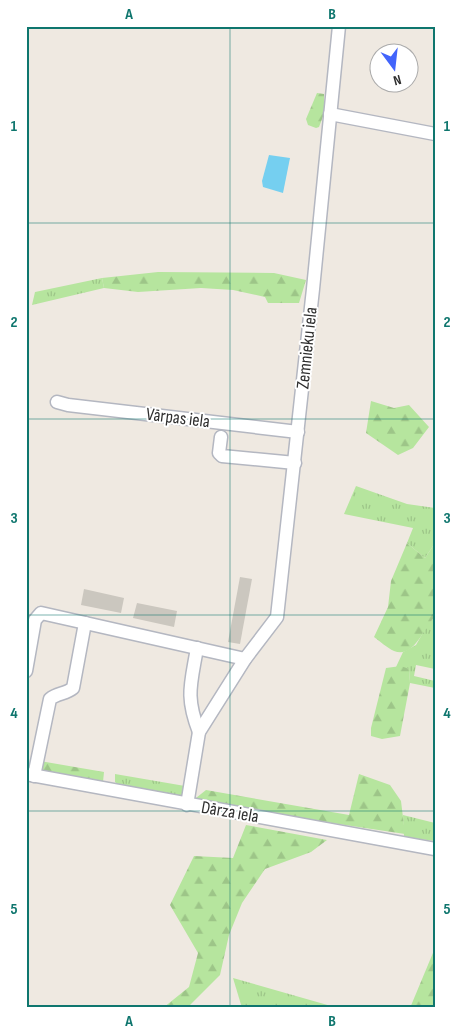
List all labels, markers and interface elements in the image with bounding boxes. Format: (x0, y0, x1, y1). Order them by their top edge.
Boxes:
text: A (124, 5, 133, 24)
text: B (328, 5, 336, 24)
north arrow (368, 42, 418, 92)
text: N (391, 71, 403, 89)
text: 1 (11, 117, 18, 136)
text: 1 (444, 117, 451, 136)
street label: Zemnieku iela (292, 306, 322, 390)
text: 2 (10, 313, 18, 332)
text: 2 (443, 313, 451, 332)
street label: Vārpas iela (145, 404, 211, 432)
text: 3 (10, 509, 18, 528)
text: 3 (443, 509, 451, 528)
text: 4 (10, 704, 18, 723)
text: 4 (443, 704, 451, 723)
street label: Dārza iela (200, 797, 260, 827)
text: 5 (10, 900, 18, 919)
text: 5 (443, 900, 451, 919)
text: A (124, 1012, 133, 1031)
text: B (328, 1012, 336, 1031)

